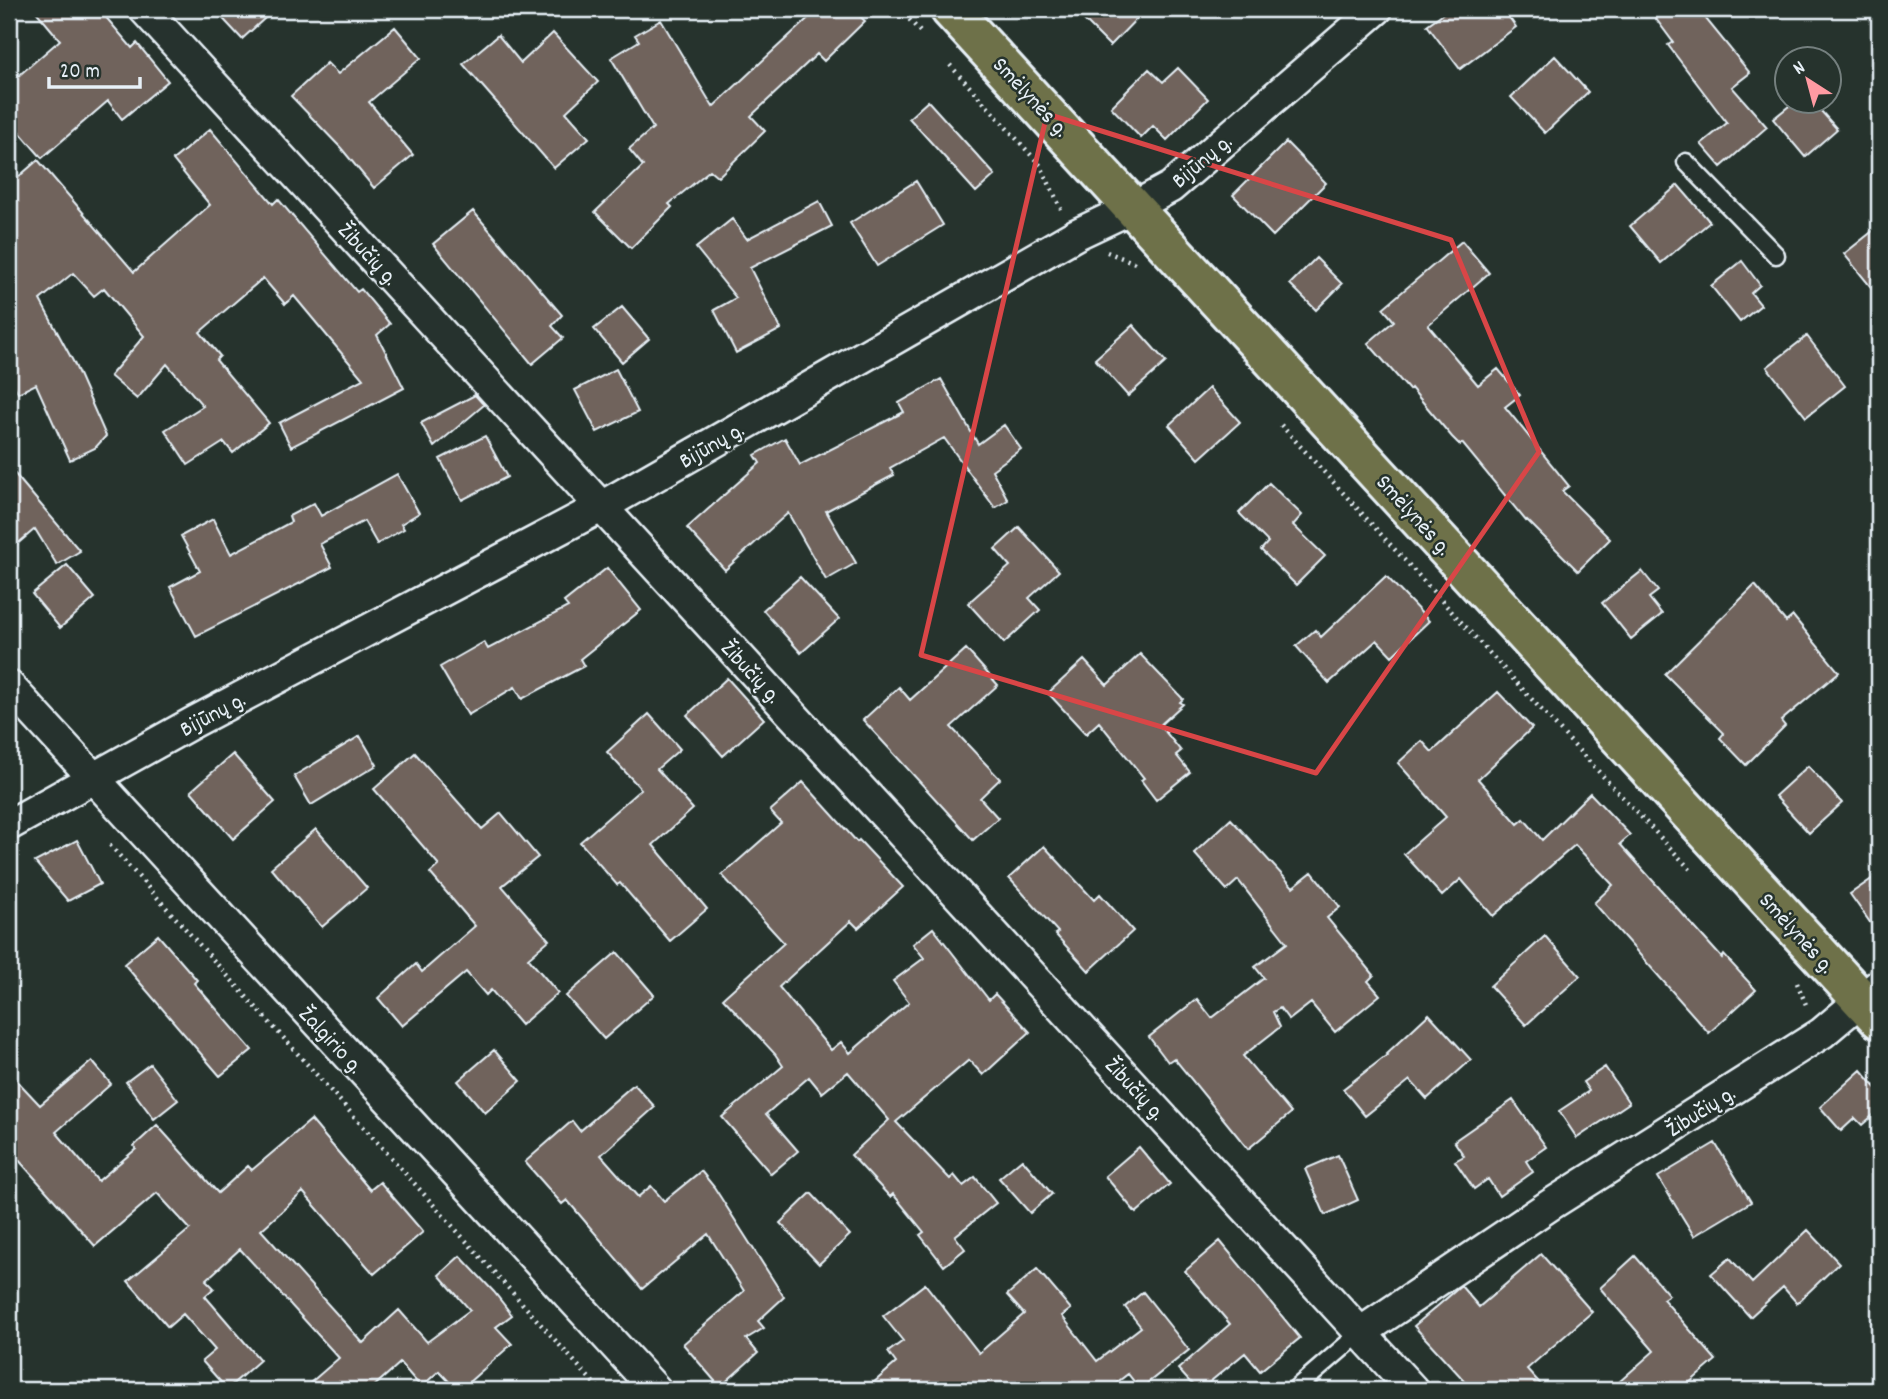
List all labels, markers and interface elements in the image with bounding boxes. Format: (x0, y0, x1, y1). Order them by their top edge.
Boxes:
scale bar (49, 46, 140, 90)
north arrow (1772, 46, 1842, 116)
street label: Smėlynės g. (983, 51, 1076, 146)
text: N (1788, 55, 1812, 83)
text: 20 m (60, 58, 100, 88)
street label: Bijūnų g. (1166, 127, 1241, 198)
street label: Žibučių g. (328, 216, 405, 295)
street label: Bijūnų g. (674, 415, 752, 479)
street label: Smėlynės g. (1367, 468, 1458, 565)
street label: Žibučių g. (711, 634, 788, 713)
street label: Bijūnų g. (175, 685, 253, 747)
street label: Smėlynės g. (1750, 886, 1841, 983)
street label: Žalgirio g. (289, 1000, 370, 1083)
street label: Žibučių g. (1095, 1051, 1172, 1130)
street label: Žibučių g. (1660, 1079, 1743, 1147)

